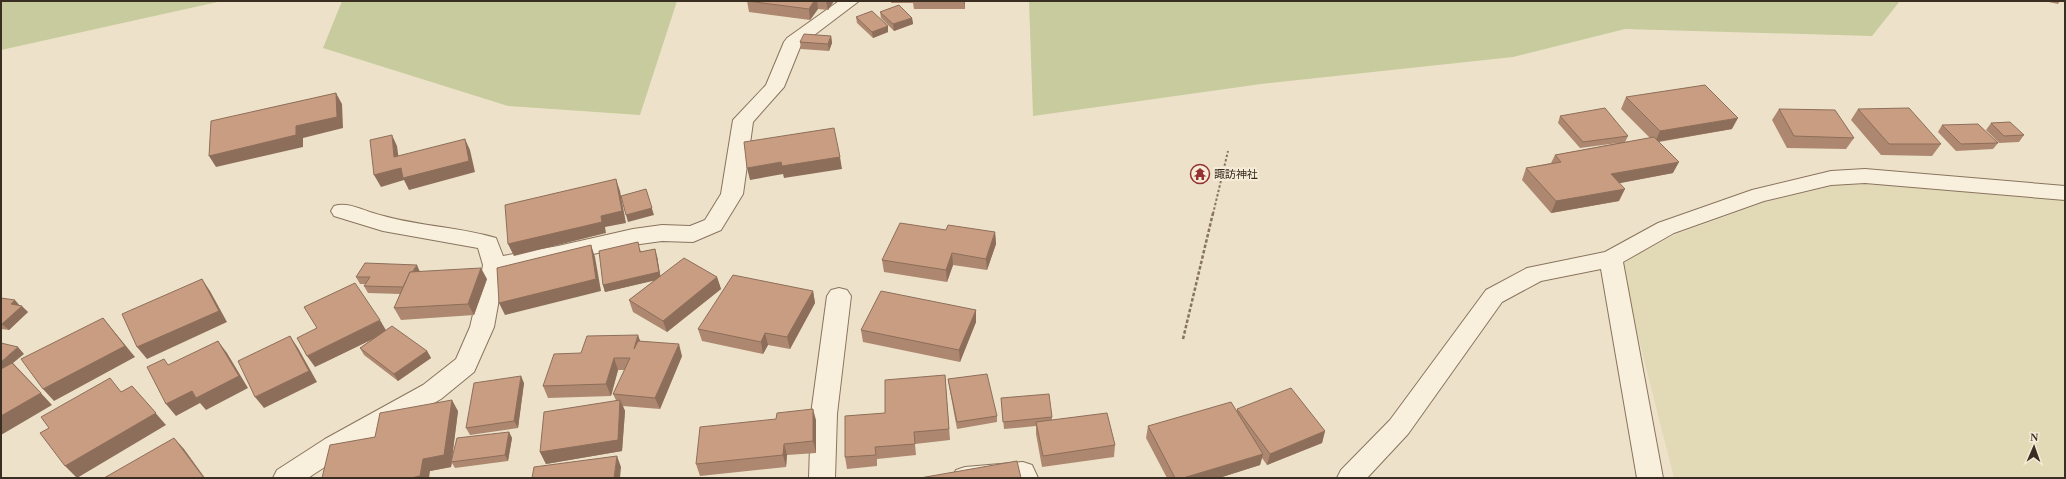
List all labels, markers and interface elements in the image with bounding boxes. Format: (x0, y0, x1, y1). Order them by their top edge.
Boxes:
temple icon: 諏訪神社 (1189, 163, 1211, 185)
place label: 諏訪神社 (1214, 168, 1258, 180)
north arrow (2014, 427, 2054, 467)
text: N (2030, 431, 2039, 443)

